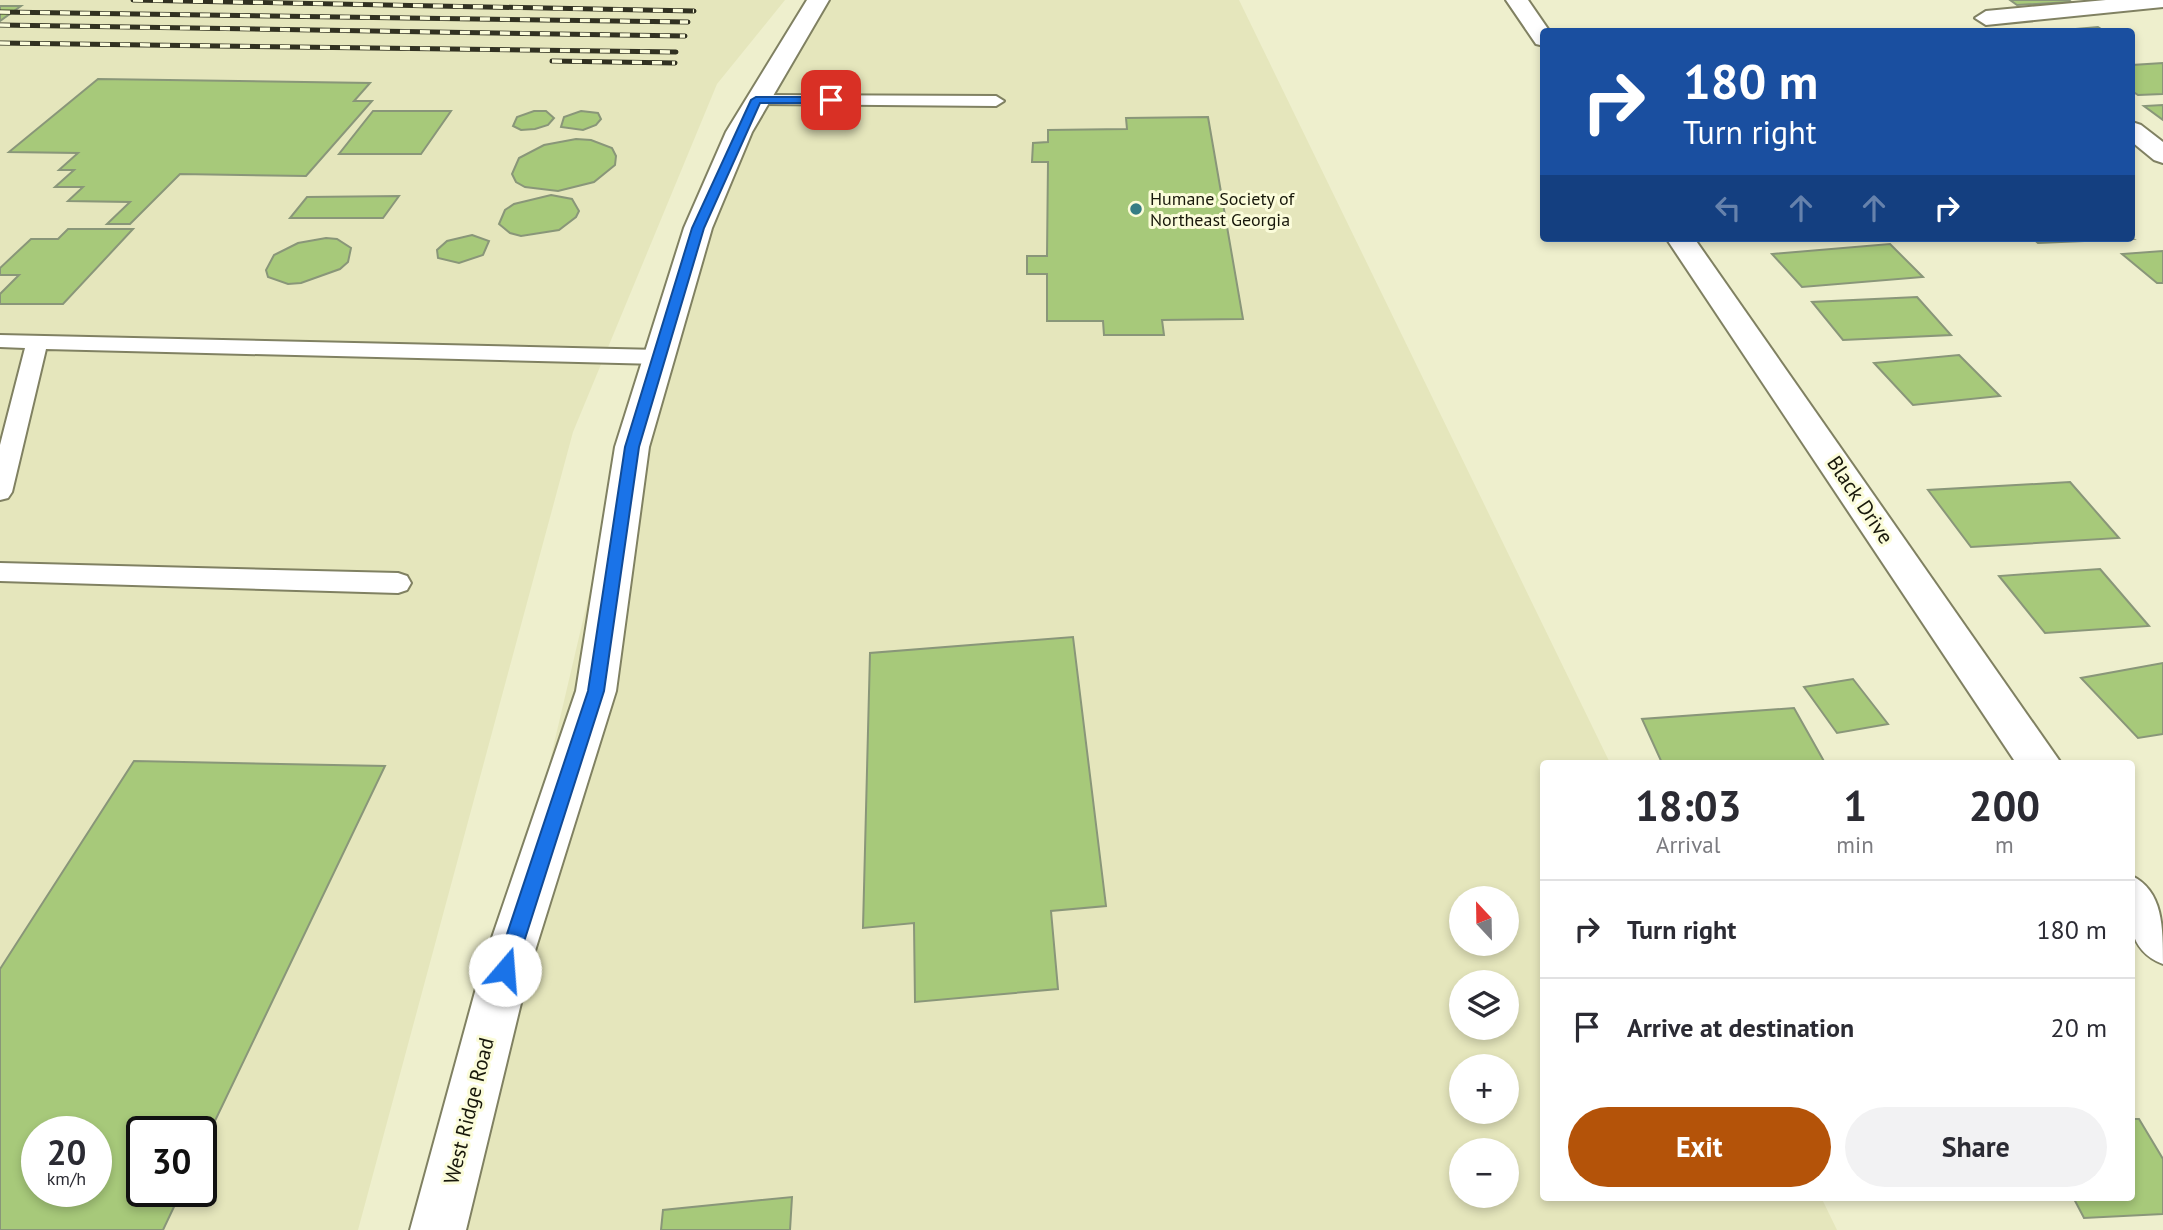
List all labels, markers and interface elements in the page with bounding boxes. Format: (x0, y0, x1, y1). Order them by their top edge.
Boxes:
text: 180 m (1683, 49, 1818, 113)
icon: right (1568, 56, 1659, 147)
pin (801, 70, 861, 130)
icon: arrive (812, 81, 850, 119)
text: Turn right (1683, 111, 1817, 153)
place label: Humane Society of Northeast Georgia (1150, 187, 1296, 231)
icon: left (1709, 189, 1747, 227)
icon: ahead (1782, 189, 1820, 227)
icon: ahead (1855, 189, 1893, 227)
icon: right (1928, 189, 1966, 227)
marker: Humane Society of Northeast Georgia (1128, 201, 1144, 217)
street label: Black Drive (1821, 451, 1900, 549)
text: 18:03 (1635, 778, 1741, 833)
text: 1 (1843, 778, 1867, 833)
text: 200 (1969, 778, 2040, 833)
text: Arrival (1656, 830, 1720, 859)
text: min (1836, 830, 1874, 859)
text: m (1995, 830, 2014, 859)
north arrow (1449, 886, 1519, 956)
map controls (1449, 886, 1519, 1208)
icon: right (1568, 910, 1606, 948)
text: Turn right (1627, 913, 1736, 946)
text: 180 m (2036, 913, 2107, 946)
position arrow (468, 933, 542, 1007)
button: layers (1449, 970, 1519, 1040)
icon: arrive (1568, 1008, 1606, 1046)
text: Arrive at destination (1627, 1011, 1854, 1044)
text: 20 m (2051, 1011, 2107, 1044)
street label: West Ridge Road (437, 1035, 500, 1187)
button: + (1449, 1054, 1519, 1124)
button: Exit (1568, 1107, 1831, 1187)
button: Share (1845, 1107, 2107, 1187)
speed limit sign: 30 (126, 1116, 217, 1207)
text: 20 (47, 1129, 86, 1175)
button: − (1449, 1138, 1519, 1208)
text: km/h (47, 1167, 86, 1190)

